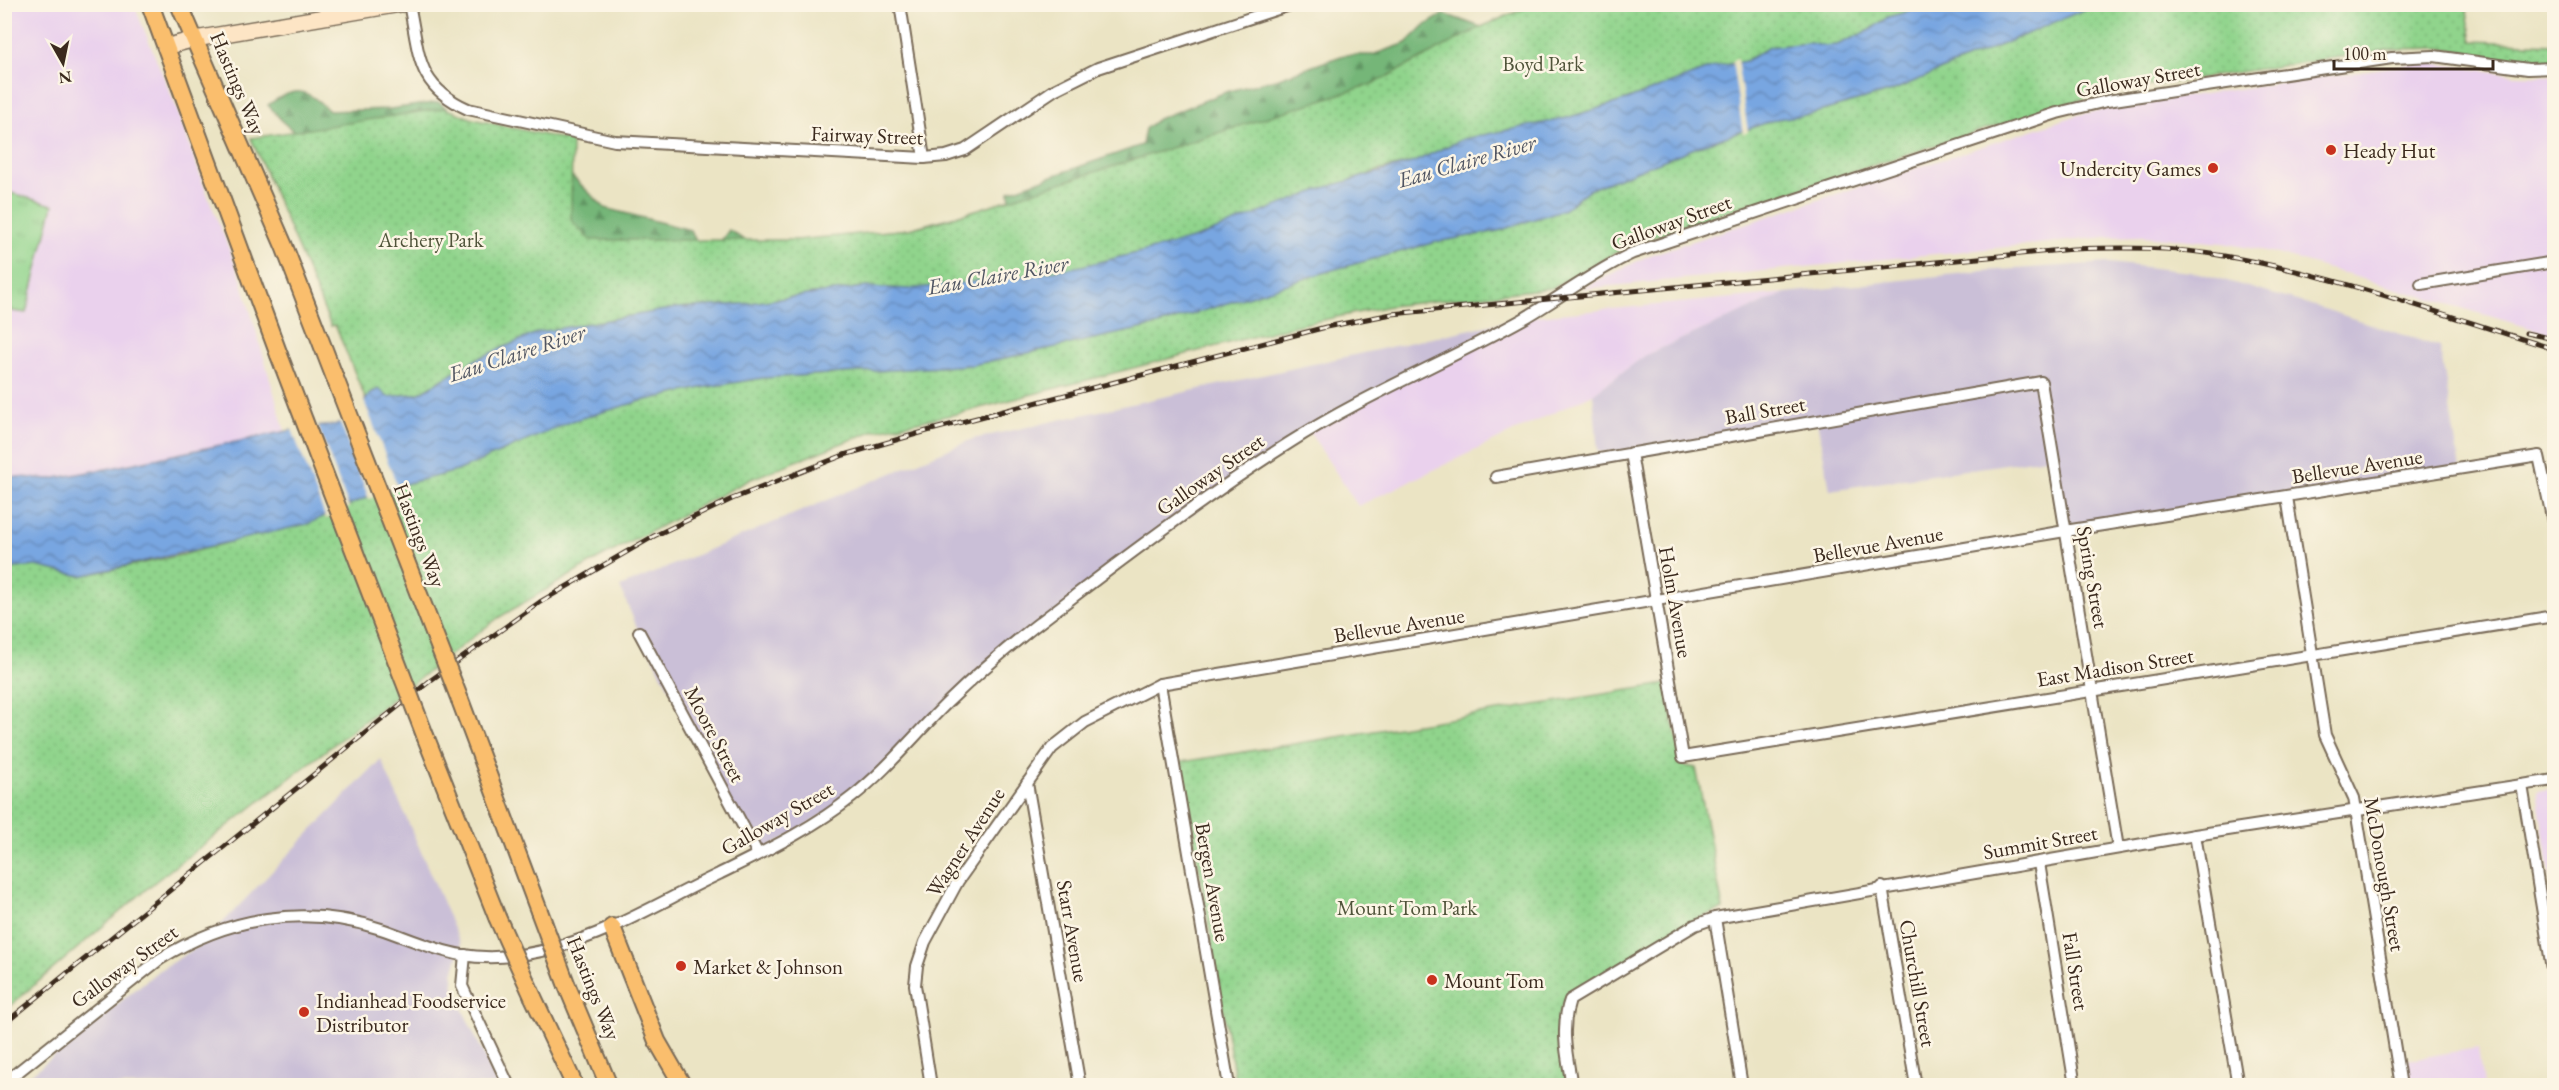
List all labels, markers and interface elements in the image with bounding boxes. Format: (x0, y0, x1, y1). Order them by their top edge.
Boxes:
street label: Hastings Way (204, 27, 272, 139)
north arrow (33, 33, 93, 93)
scale bar (2334, 33, 2493, 71)
text: 100 m (2343, 42, 2387, 65)
park label: Boyd Park (1502, 50, 1585, 77)
street label: Galloway Street (2074, 55, 2203, 103)
text: N (57, 66, 73, 89)
street label: Fairway Street (810, 120, 924, 150)
water label: Eau Claire River (1394, 127, 1541, 195)
place label: Heady Hut (2343, 137, 2436, 164)
marker: Heady Hut (2324, 143, 2338, 157)
place label: Undercity Games (2060, 155, 2201, 182)
marker: Undercity Games (2206, 161, 2220, 175)
street label: Galloway Street (1607, 188, 1735, 256)
park label: Archery Park (377, 226, 485, 253)
water label: Eau Claire River (925, 248, 1072, 302)
water label: Eau Claire River (444, 317, 591, 389)
street label: Ball Street (1723, 390, 1808, 430)
street label: Galloway Street (1151, 427, 1270, 521)
street label: Bellevue Avenue (2290, 442, 2424, 490)
street label: Hastings Way (388, 479, 453, 592)
street label: Bellevue Avenue (1811, 519, 1945, 569)
street label: Spring Street (2071, 524, 2115, 631)
street label: Holm Avenue (1653, 544, 1699, 660)
street label: Bellevue Avenue (1332, 601, 1466, 649)
street label: East Madison Street (2035, 641, 2196, 693)
street label: Moore Street (678, 681, 752, 787)
street label: Galloway Street (716, 775, 838, 861)
street label: Wagner Avenue (920, 782, 1010, 902)
street label: McDonough Street (2358, 795, 2412, 954)
street label: Summit Street (1981, 819, 2100, 865)
street label: Bergen Avenue (1189, 820, 1237, 944)
street label: Starr Avenue (1051, 878, 1095, 984)
park label: Mount Tom Park (1337, 894, 1478, 921)
street label: Churchill Street (1894, 917, 1943, 1049)
street label: Galloway Street (65, 918, 183, 1014)
street label: Fall Street (2056, 930, 2096, 1012)
street label: Hastings Way (561, 932, 627, 1045)
place label: Market & Johnson (693, 953, 843, 980)
marker: Market & Johnson (674, 959, 688, 973)
place label: Mount Tom (1444, 967, 1544, 994)
marker: Mount Tom (1425, 973, 1439, 987)
place label: Indianhead Foodservice Distributor (316, 987, 506, 1038)
marker: Indianhead Foodservice Distributor (297, 1005, 311, 1019)

